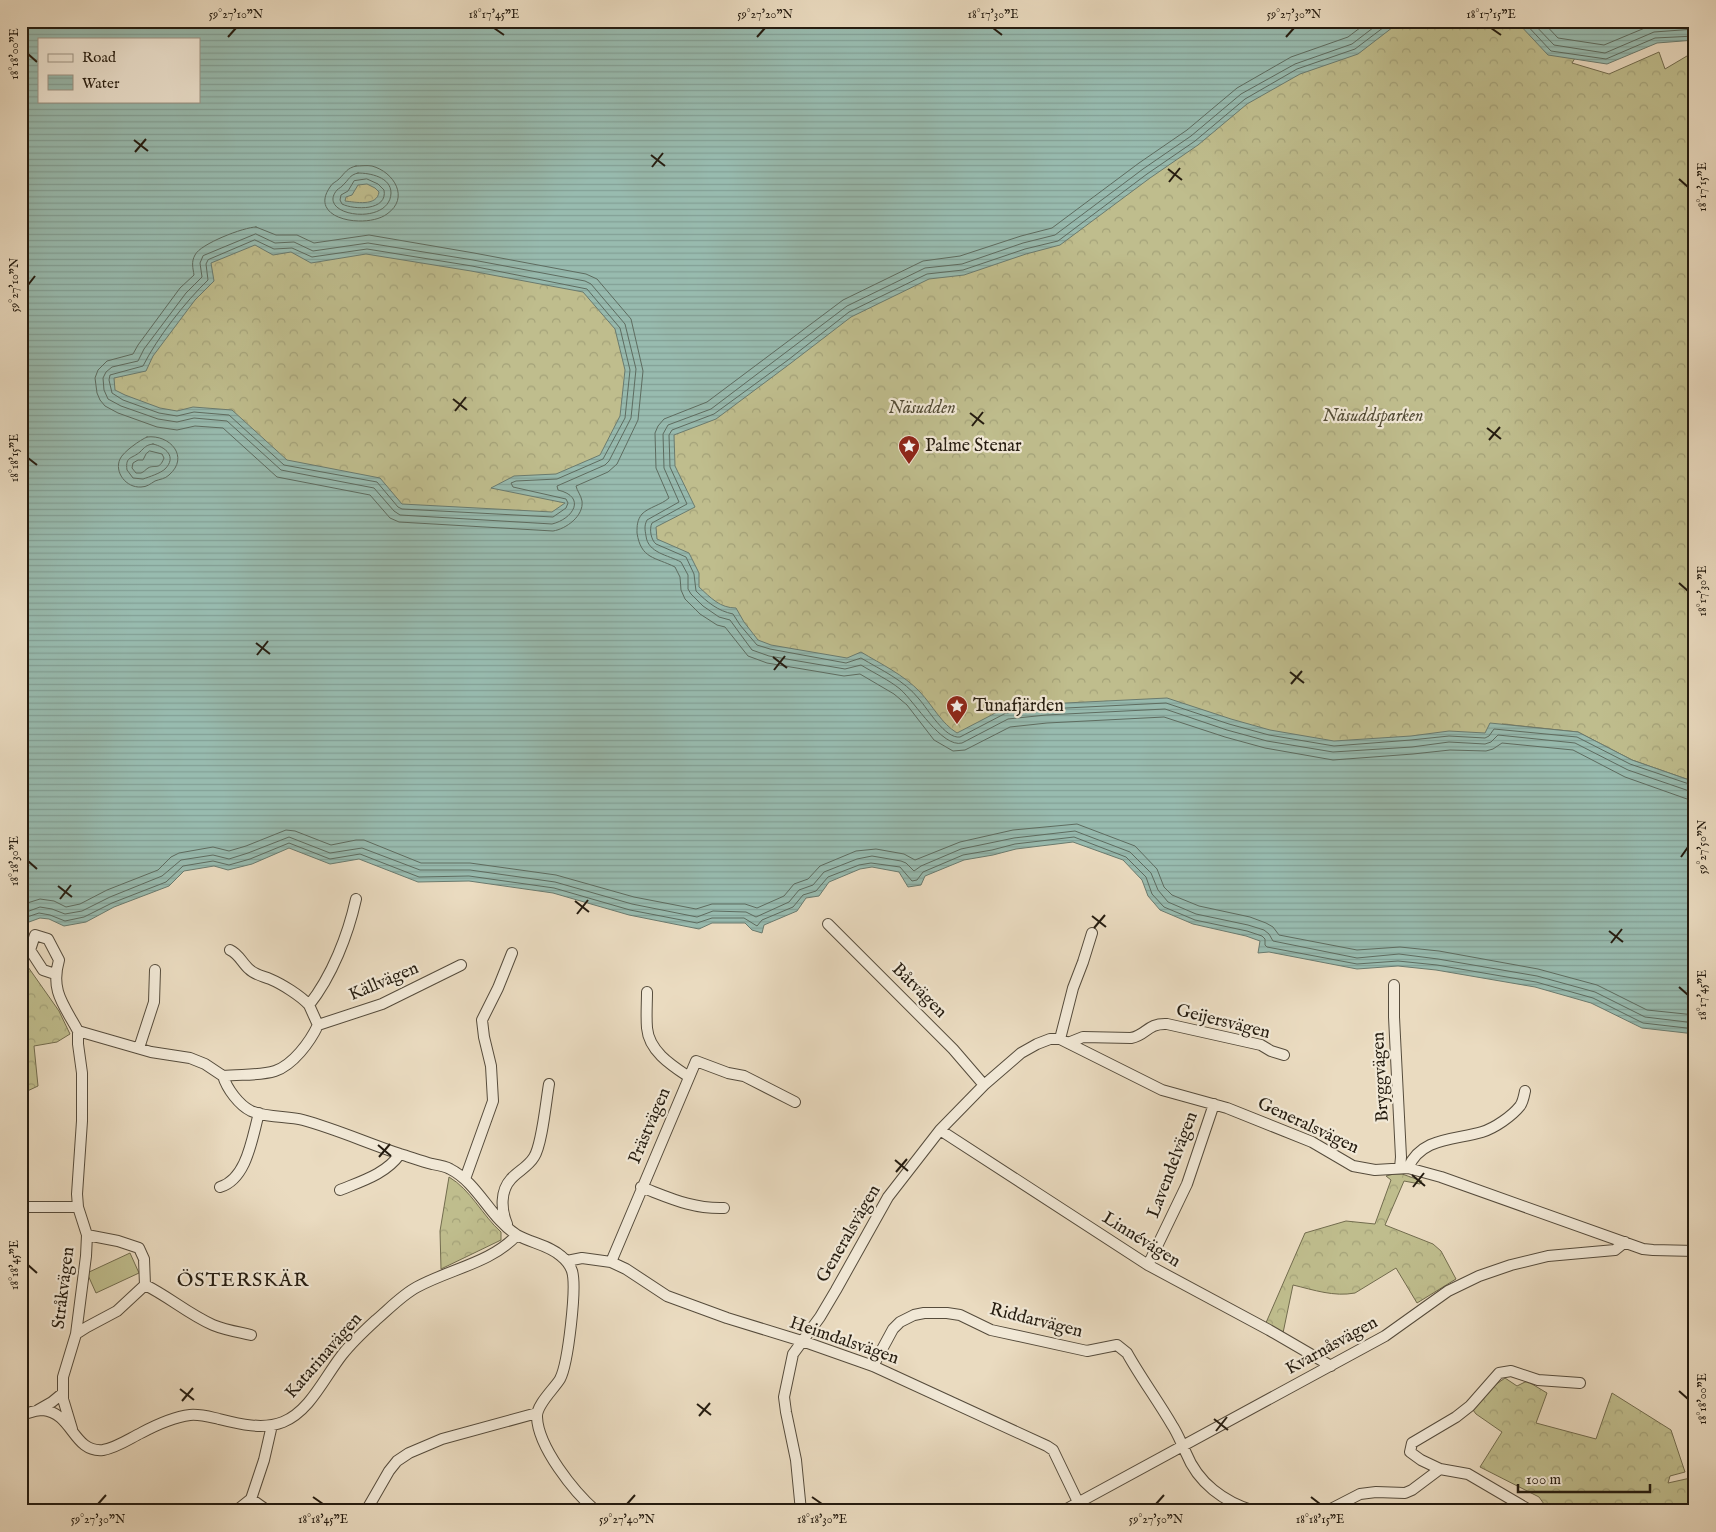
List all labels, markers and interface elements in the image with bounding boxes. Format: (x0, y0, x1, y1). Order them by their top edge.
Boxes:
text: 59°27'10"N (209, 7, 264, 22)
text: 18°17'45"E (469, 7, 519, 22)
text: 59°27'20"N (737, 7, 793, 22)
text: 18°17'30"E (967, 7, 1019, 22)
text: 59°27'30"N (1267, 7, 1322, 22)
text: 18°17'15"E (1466, 7, 1516, 22)
text: 18°18'00"E (7, 28, 22, 80)
legend (38, 38, 200, 102)
text: Road (82, 48, 117, 67)
text: Water (82, 74, 120, 93)
text: 18°17'15"E (1695, 162, 1710, 212)
text: 59°27'10"N (7, 257, 22, 312)
park label: Näsudden (888, 397, 956, 420)
park label: Näsuddsparken (1322, 405, 1424, 428)
text: 18°18'15"E (7, 434, 22, 482)
place icon: Palme Stenar (897, 434, 921, 465)
place label: Palme Stenar (925, 435, 1022, 458)
text: 18°17'30"E (1695, 565, 1710, 617)
place icon: Tunafjärden (945, 694, 969, 725)
place label: Tunafjärden (973, 695, 1064, 718)
text: 59°27'50"N (1695, 819, 1710, 874)
text: 18°18'30"E (7, 836, 22, 886)
street label: Källvägen (346, 957, 423, 1007)
street label: Båtvägen (886, 958, 952, 1024)
text: 18°17'45"E (1695, 970, 1710, 1020)
street label: Geijersvägen (1174, 999, 1273, 1045)
street label: Bryggvägen (1367, 1031, 1395, 1123)
street label: Prästvägen (624, 1084, 676, 1168)
street label: Generalsvägen (1254, 1092, 1363, 1160)
street label: Lavendelvägen (1142, 1108, 1204, 1221)
street label: Generalsvägen (812, 1181, 887, 1287)
street label: Linnévägen (1097, 1207, 1185, 1273)
text: 18°18'45"E (7, 1240, 22, 1290)
street label: Stråkvägen (48, 1245, 81, 1330)
district label: ÖSTERSKÄR (177, 1268, 309, 1293)
street label: Riddarvägen (987, 1298, 1085, 1344)
street label: Katarinavägen (280, 1308, 368, 1404)
street label: Kvarnåsvägen (1282, 1311, 1382, 1381)
street label: Heimdalsvägen (786, 1312, 902, 1371)
text: 18°18'00"E (1695, 1373, 1710, 1425)
scale bar (1518, 1462, 1651, 1494)
text: 100 m (1526, 1470, 1562, 1489)
text: 59°27'30"N (71, 1512, 126, 1527)
text: 18°18'45"E (298, 1512, 348, 1527)
text: 59°27'40"N (599, 1512, 656, 1527)
text: 18°18'30"E (797, 1512, 847, 1527)
text: 59°27'50"N (1129, 1512, 1184, 1527)
text: 18°18'15"E (1296, 1512, 1344, 1527)

